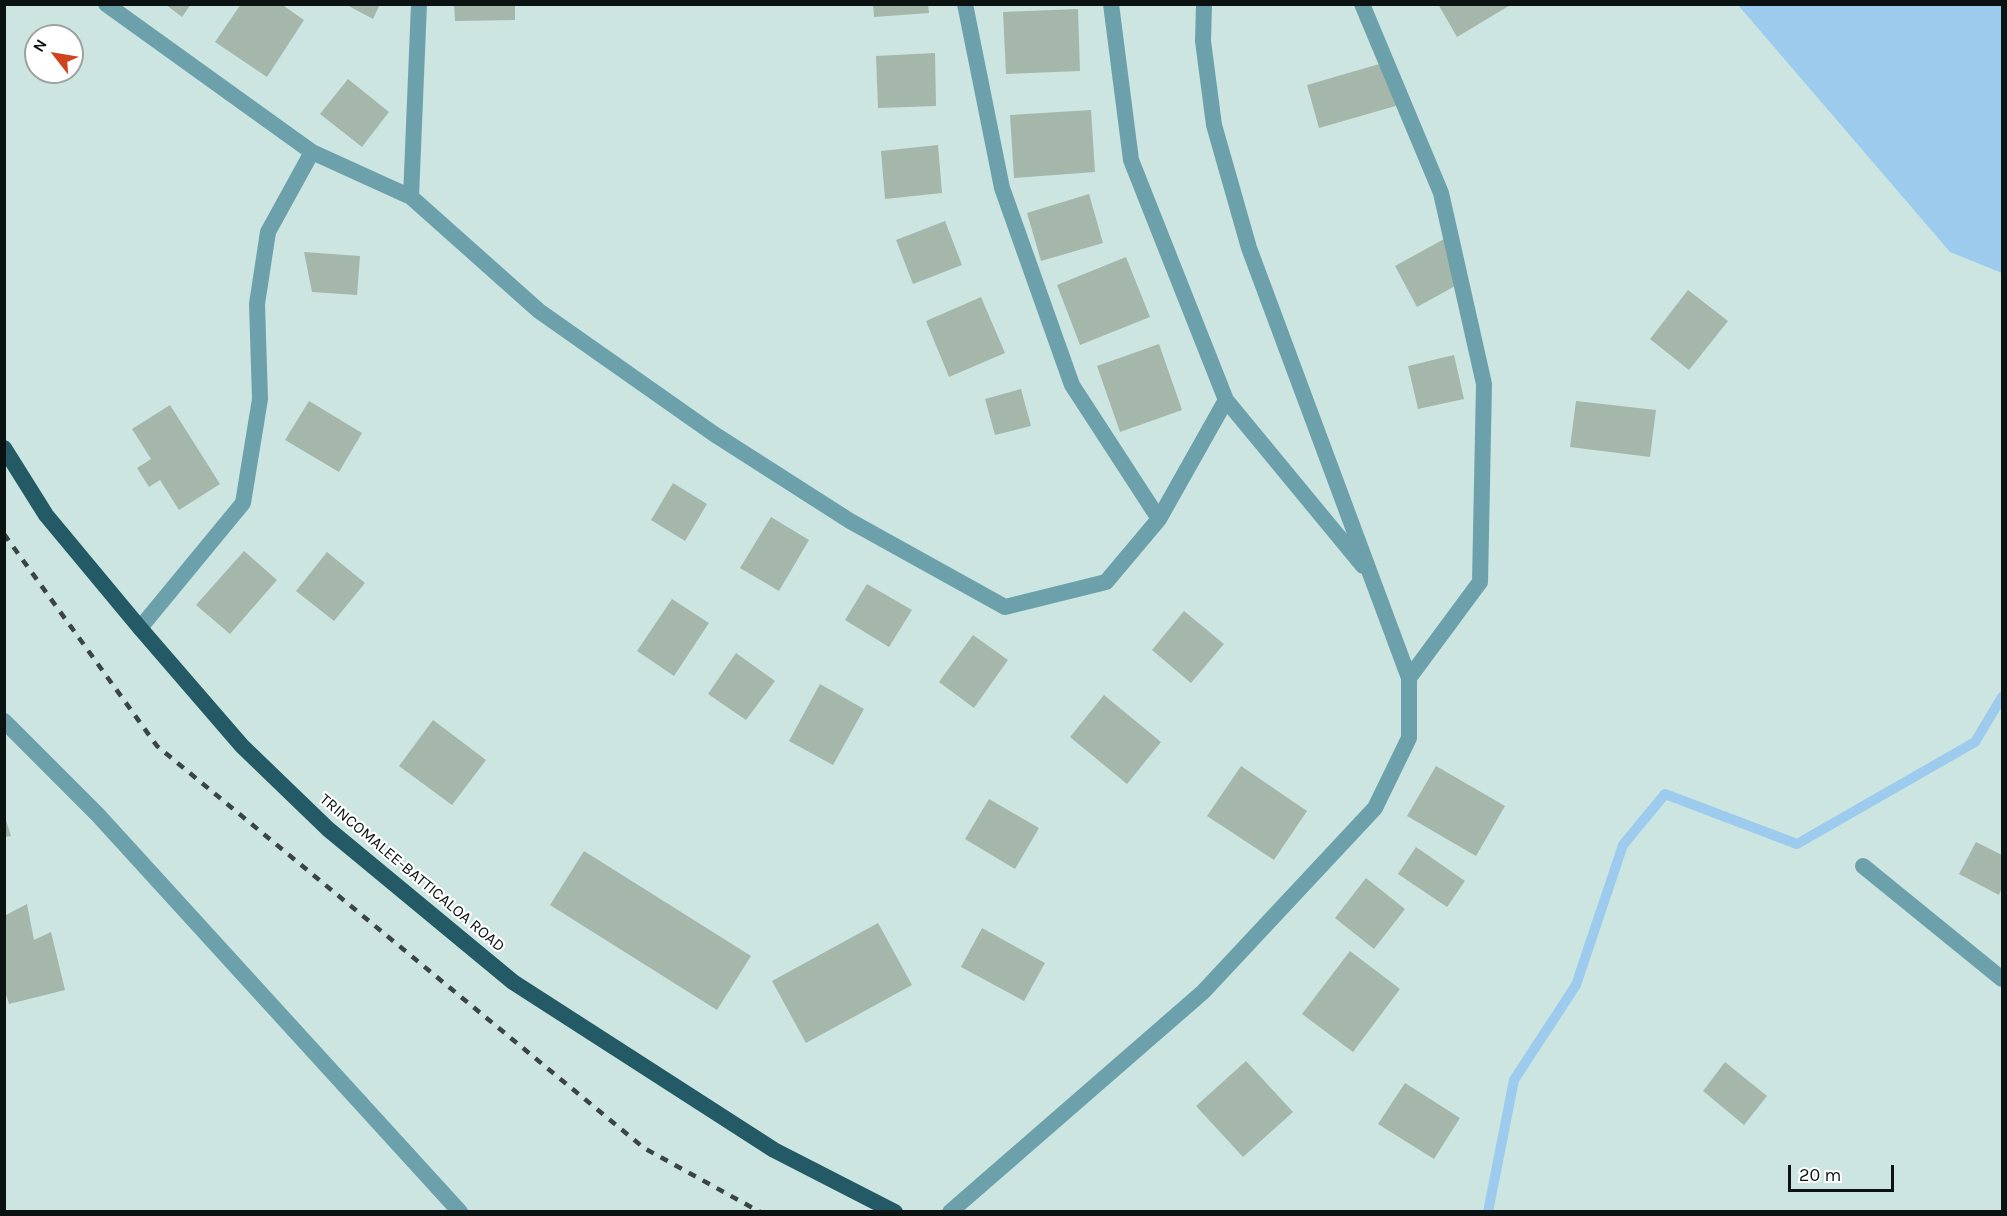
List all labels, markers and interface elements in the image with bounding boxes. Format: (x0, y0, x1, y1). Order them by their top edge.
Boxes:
north arrow (24, 24, 84, 84)
text: N (29, 36, 51, 55)
street label: TRINCOMALEE-BATTICALOA ROAD (316, 790, 508, 956)
scale bar (1791, 1153, 1898, 1191)
text: 20 m (1799, 1164, 1841, 1186)

